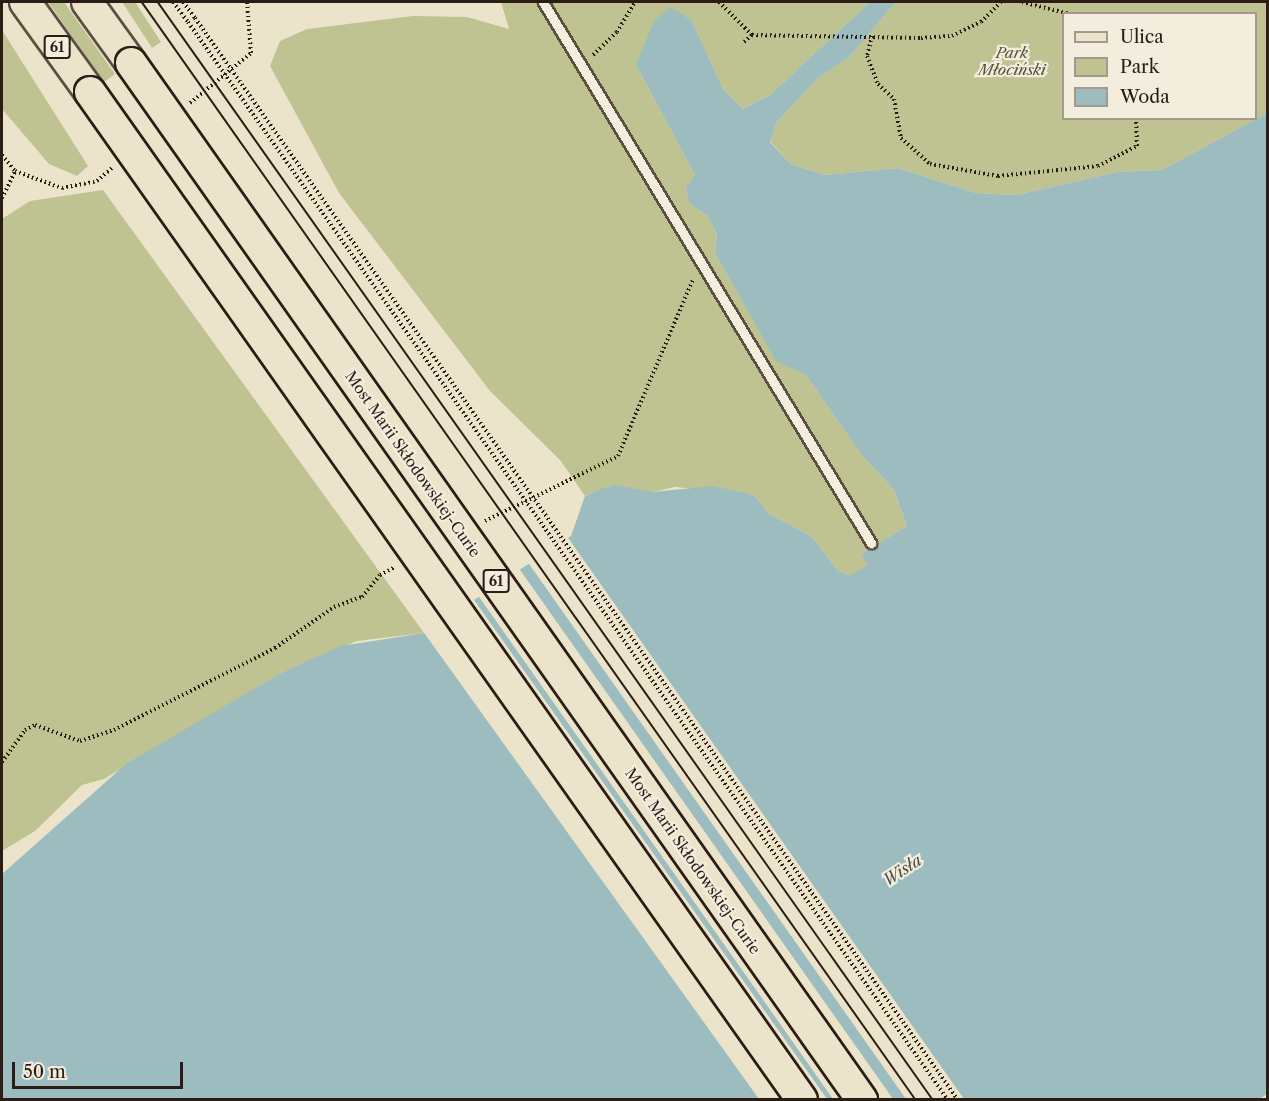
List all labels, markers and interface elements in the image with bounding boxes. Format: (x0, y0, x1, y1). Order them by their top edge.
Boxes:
legend (1062, 12, 1257, 120)
text: Ulica (1120, 26, 1164, 48)
road number: 61 (44, 36, 70, 58)
park label: Park Młociński (978, 43, 1046, 78)
text: Park (1120, 56, 1159, 78)
text: Woda (1120, 86, 1170, 108)
street label: Most Marii Skłodowskiej-Curie (342, 367, 484, 561)
road number: 61 (482, 570, 510, 592)
street label: Most Marii Skłodowskiej-Curie (622, 764, 764, 958)
water label: Wisła (879, 850, 925, 890)
scale bar (15, 1050, 186, 1088)
text: 50 m (23, 1061, 66, 1083)

